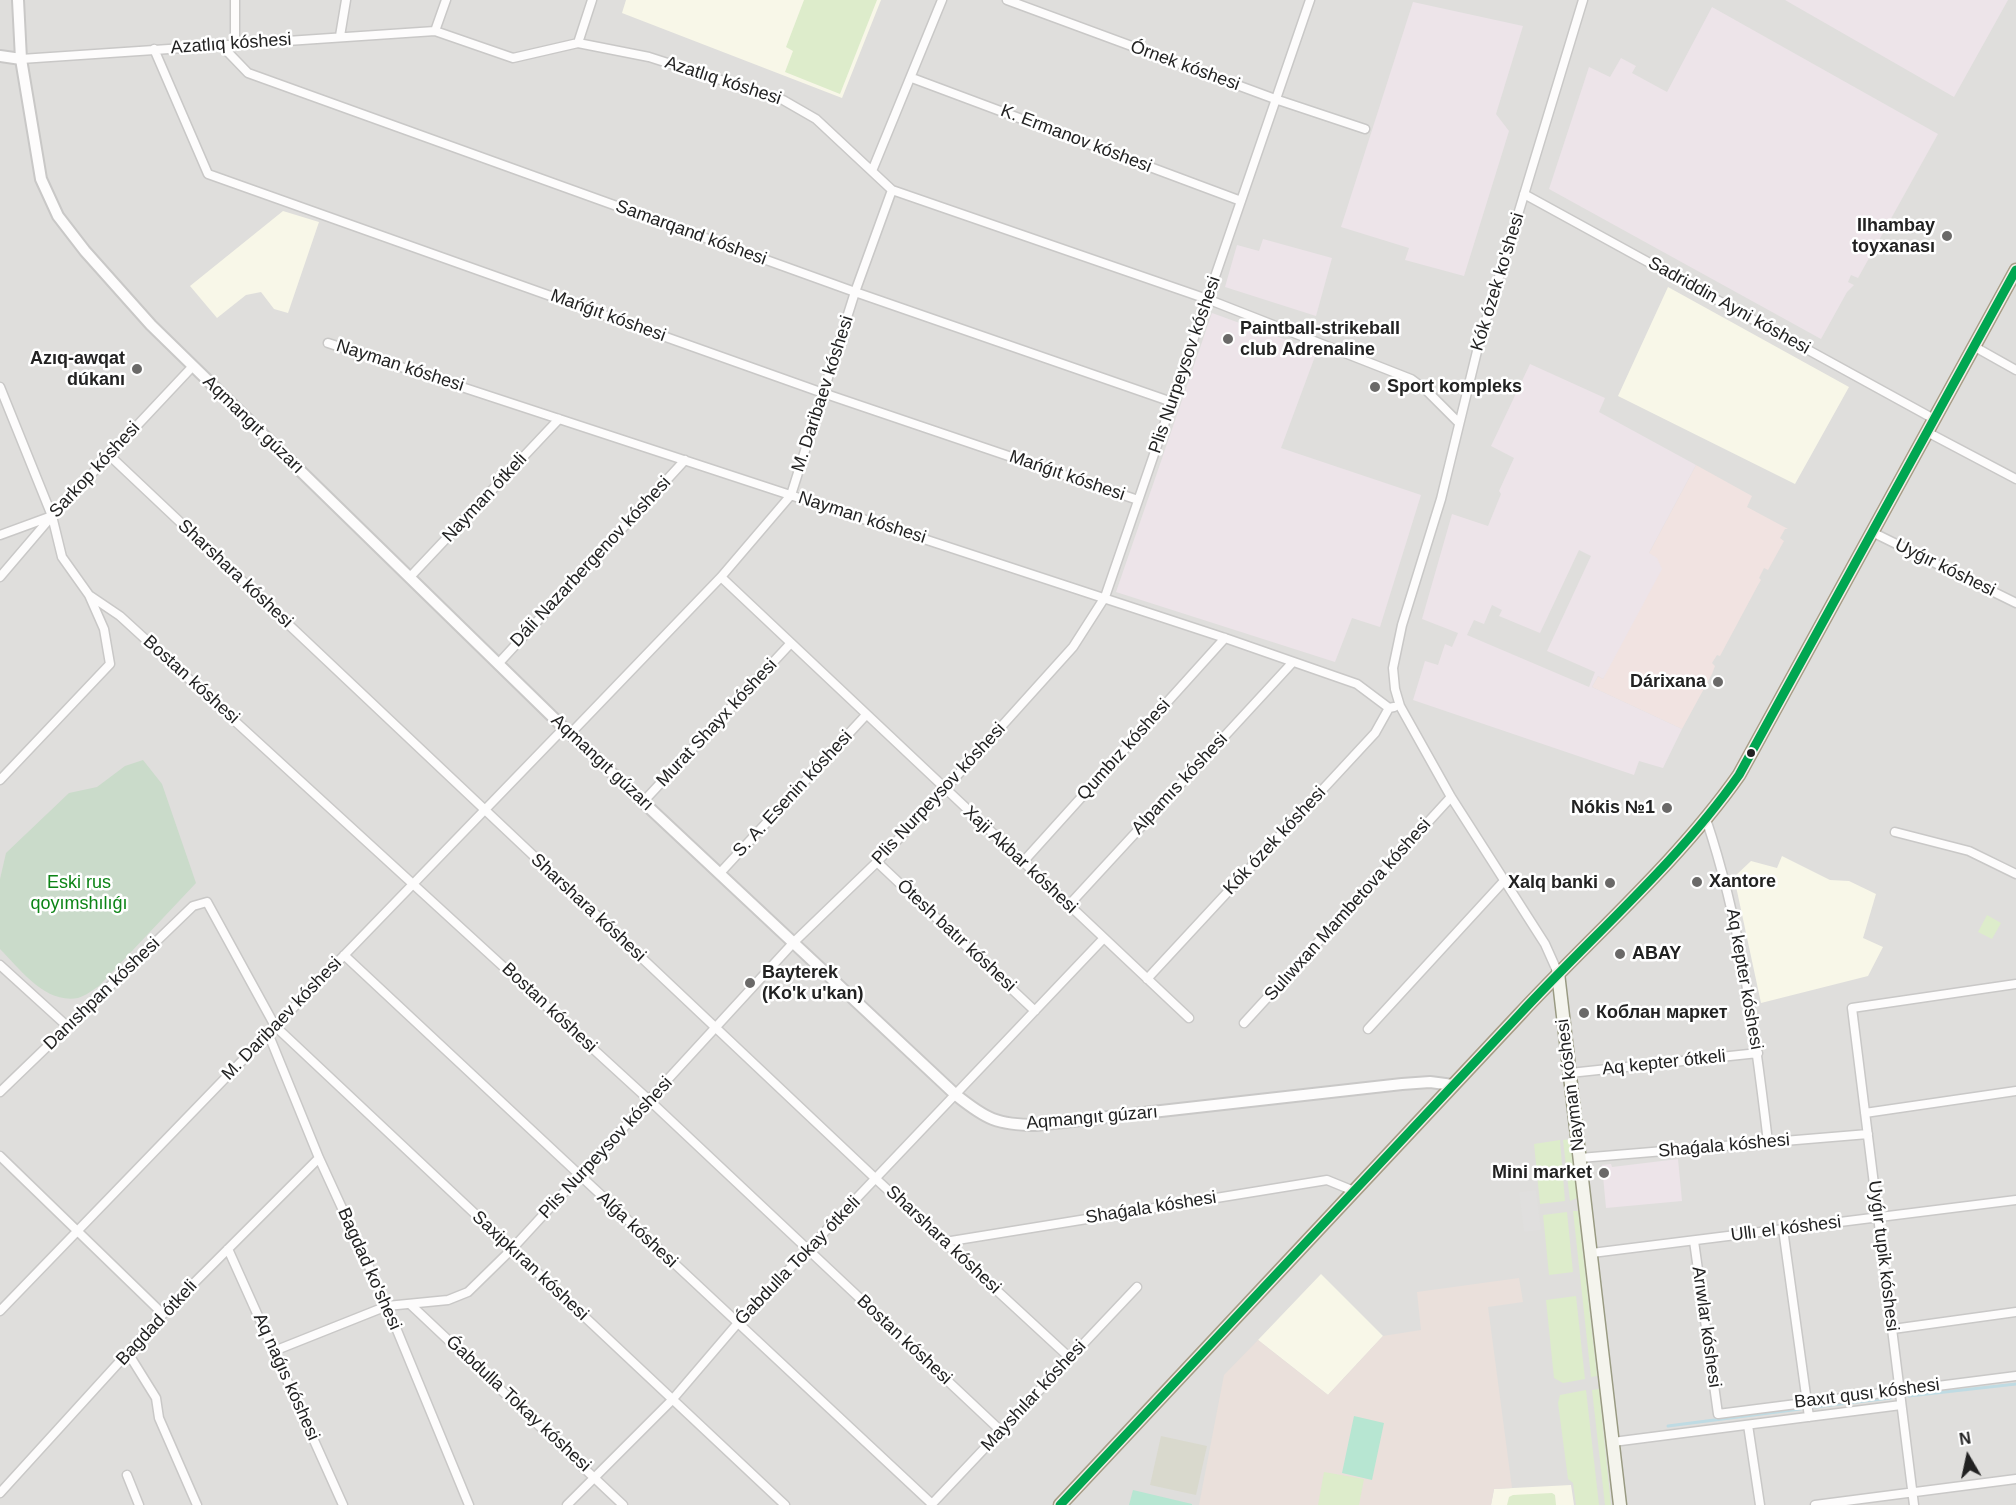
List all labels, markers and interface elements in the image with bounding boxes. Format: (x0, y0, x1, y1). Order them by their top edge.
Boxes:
street label: Azatlıq kóshesi (170, 29, 292, 59)
street label: Órnek kóshesi (1127, 36, 1243, 96)
street label: Azatlıq kóshesi (662, 52, 784, 110)
street label: K. Ermanov kóshesi (997, 100, 1155, 178)
street label: Samarqand kóshesi (613, 196, 769, 270)
street label: Kók ózek ko'shesi (1467, 210, 1529, 354)
place label: Ilhambay toyxanası (1852, 215, 1935, 258)
marker: Ilhambay toyxanası (1940, 229, 1954, 243)
street label: Sadriddin Ayni kóshesi (1644, 252, 1814, 360)
street label: Plis Nurpeysov kóshesi (1144, 274, 1226, 456)
street label: Mańǵıt kóshesi (547, 285, 669, 347)
street label: M. Daribaev kóshesi (788, 313, 858, 475)
place label: Paintball-strikeball club Adrenaline (1240, 318, 1400, 360)
marker: Paintball-strikeball club Adrenaline (1221, 332, 1235, 346)
street label: Nayman kóshesi (333, 335, 467, 397)
place label: Azıq-awqat dúkanı (30, 348, 125, 391)
marker: Azıq-awqat dúkanı (130, 362, 144, 376)
street label: Aqmangıt gúzarı (198, 371, 308, 479)
place label: Sport kompleks (1387, 376, 1522, 398)
marker: Sport kompleks (1368, 380, 1382, 394)
street label: Sarkop kóshesi (45, 418, 145, 522)
street label: Mańǵıt kóshesi (1006, 446, 1128, 506)
street label: Nayman ótkeli (438, 449, 532, 547)
street label: Dáli Nazarbergenov kóshesi (506, 472, 676, 652)
street label: Nayman kóshesi (795, 487, 929, 549)
street label: Sharshara kóshesi (173, 515, 297, 633)
street label: Uyǵır kóshesi (1891, 534, 1999, 602)
street label: Bostan kóshesi (138, 631, 244, 729)
street label: Murat Shayx kóshesi (652, 655, 782, 791)
place label: Dárixana (1630, 671, 1706, 693)
marker: Dárixana (1711, 675, 1725, 689)
street label: Qumbız kóshesi (1073, 695, 1175, 805)
street label: Aqmangıt gúzarı (546, 710, 658, 816)
street label: Plis Nurpeysov kóshesi (868, 719, 1010, 869)
street label: S. A. Esenin kóshesi (729, 726, 857, 862)
street label: Alpamıs kóshesi (1127, 729, 1233, 839)
unlabelled marker (1745, 747, 1757, 759)
street label: Kók ózek kóshesi (1219, 782, 1331, 900)
place label: Nókis №1 (1571, 797, 1655, 819)
marker: Nókis №1 (1660, 801, 1674, 815)
street label: Xaji Akbar kóshesi (958, 802, 1082, 918)
street label: Sulıwxan Mambetova kóshesi (1260, 814, 1436, 1006)
street label: Sharshara kóshesi (526, 849, 650, 967)
place label: Xantore (1709, 871, 1776, 893)
park label: Eski rus qoyımshılıǵı (30, 872, 128, 914)
place label: Xalq banki (1508, 872, 1598, 894)
street label: Ótesh batır kóshesi (892, 875, 1020, 997)
marker: Xantore (1690, 875, 1704, 889)
marker: Xalq banki (1603, 876, 1617, 890)
street label: Aq kepter kóshesi (1721, 907, 1767, 1051)
street label: Danıshpan kóshesi (39, 933, 165, 1055)
place label: ABAY (1632, 943, 1681, 965)
marker: ABAY (1613, 947, 1627, 961)
street label: M. Daribaev kóshesi (218, 953, 346, 1085)
street label: Bostan kóshesi (497, 958, 601, 1058)
place label: Bayterek (Ko'k u'kan) (762, 962, 864, 1004)
marker: Bayterek (Ko'k u'kan) (743, 976, 757, 990)
place label: Коблан маркет (1596, 1002, 1728, 1024)
marker: Коблан маркет (1577, 1006, 1591, 1020)
street label: Nayman kóshesi (1552, 1018, 1590, 1152)
street label: Aq kepter ótkeli (1601, 1046, 1727, 1080)
street label: Plis Nurpeysov kóshesi (535, 1073, 677, 1223)
street label: Aqmangıt gúzarı (1025, 1101, 1159, 1135)
street label: Shaǵala kóshesi (1657, 1129, 1791, 1163)
place label: Mini market (1492, 1162, 1592, 1184)
marker: Mini market (1597, 1166, 1611, 1180)
street label: Uyǵır tupik kóshesi (1863, 1179, 1903, 1333)
street label: Sharshara kóshesi (881, 1181, 1005, 1299)
street label: Alǵa kóshesi (592, 1187, 682, 1273)
street label: Shaǵala kóshesi (1084, 1187, 1218, 1229)
street label: Ǵabdulla Tokay ótkeli (731, 1192, 865, 1330)
street label: Bagdad ko'shesi (332, 1205, 406, 1333)
street label: Saxipkıran kóshesi (467, 1207, 593, 1325)
street label: Ullı el kóshesi (1730, 1212, 1842, 1246)
street label: Arıwlar kóshesi (1687, 1265, 1725, 1389)
street label: Bagdad ótkeli (112, 1276, 202, 1370)
street label: Bostan kóshesi (852, 1290, 956, 1390)
street label: Aq naǵıs kóshesi (248, 1310, 324, 1444)
street label: Ǵabdulla Tokay kóshesi (441, 1331, 595, 1477)
street label: Mayshılar kóshesi (977, 1336, 1091, 1456)
street label: Baxıt qusı kóshesi (1793, 1374, 1941, 1414)
north arrow (1938, 1427, 1998, 1487)
text: N (1958, 1429, 1972, 1448)

